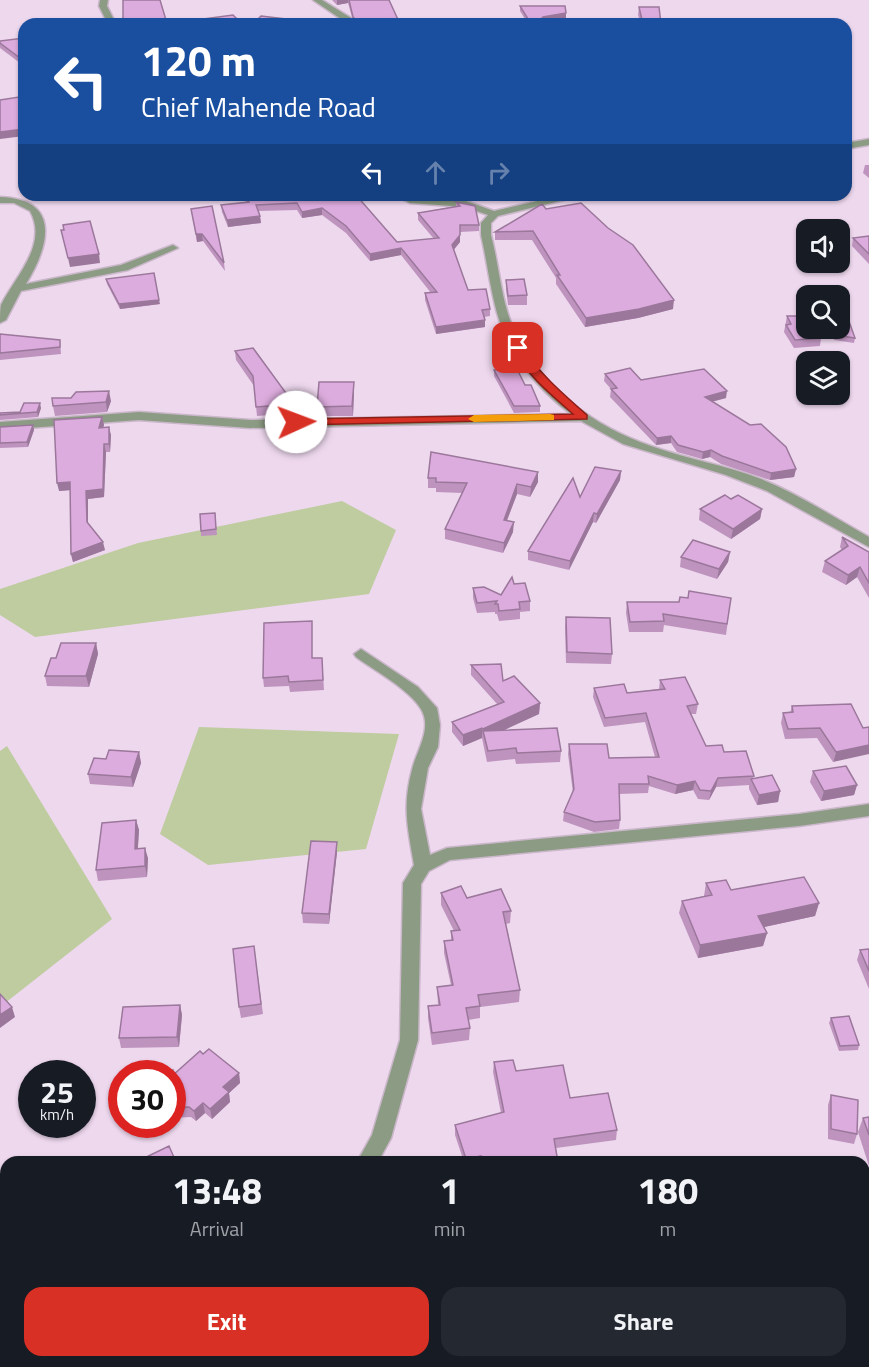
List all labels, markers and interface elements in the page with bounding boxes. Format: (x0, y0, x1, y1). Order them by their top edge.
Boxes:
text: 120 m (141, 28, 256, 92)
icon: left (42, 42, 120, 120)
text: Chief Mahende Road (141, 86, 376, 127)
icon: left (356, 156, 389, 189)
icon: ahead (419, 156, 452, 189)
icon: right (482, 156, 515, 189)
map controls (796, 219, 850, 405)
button: sound (796, 219, 850, 273)
button: search (796, 285, 850, 339)
pin (492, 322, 543, 373)
icon: arrive (501, 331, 534, 364)
button: layers (796, 351, 850, 405)
position arrow (264, 390, 328, 454)
speed limit sign: 30 (108, 1060, 186, 1138)
text: 25 (40, 1069, 74, 1115)
text: km/h (40, 1103, 74, 1126)
text: 13:48 (172, 1163, 262, 1218)
text: 1 (440, 1163, 460, 1218)
text: 180 (638, 1163, 698, 1218)
text: Arrival (190, 1213, 244, 1244)
text: min (434, 1213, 466, 1244)
text: m (659, 1213, 676, 1244)
button: Exit (24, 1287, 429, 1356)
button: Share (441, 1287, 846, 1356)

